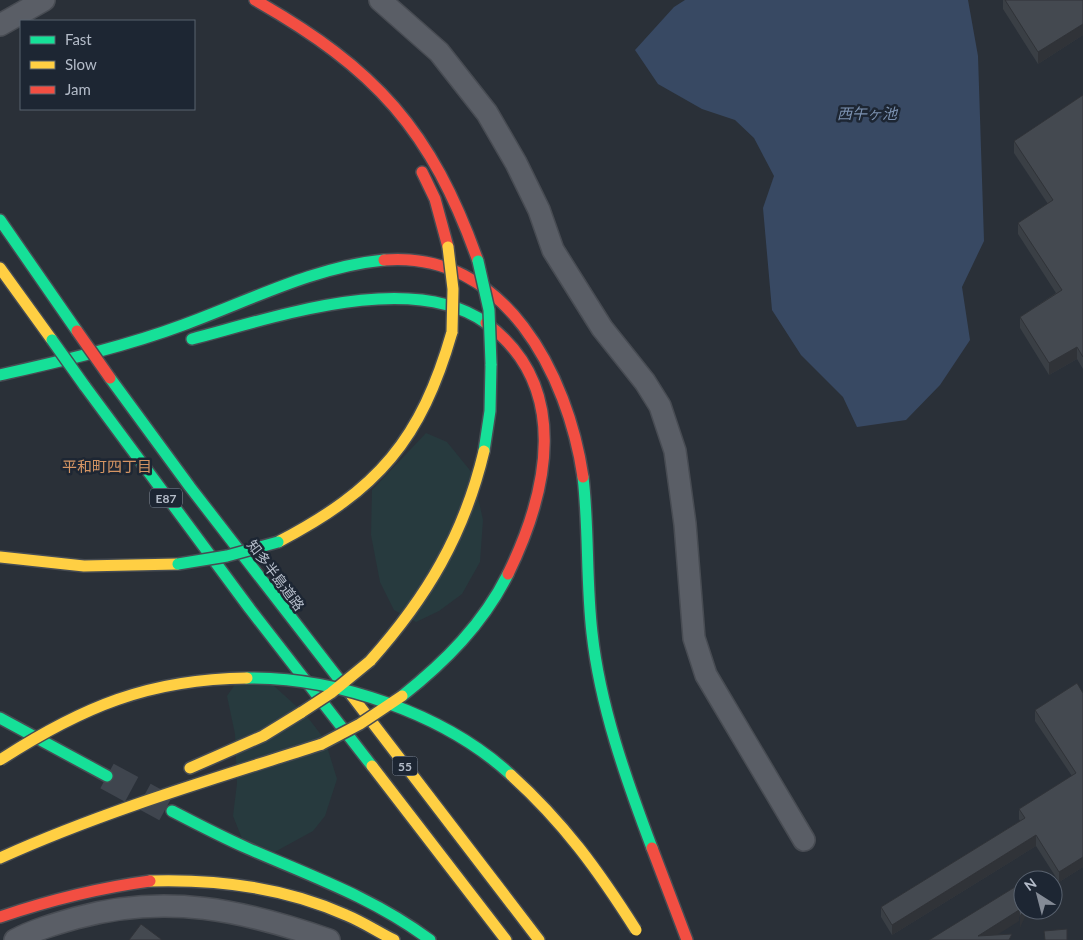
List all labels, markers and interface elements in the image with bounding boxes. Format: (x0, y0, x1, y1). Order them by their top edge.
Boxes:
legend (20, 20, 195, 110)
text: Fast (65, 30, 92, 48)
text: Slow (65, 55, 97, 73)
text: Jam (65, 80, 91, 98)
water label: 西午ヶ池 (837, 104, 899, 122)
district label: 平和町四丁目 (62, 457, 152, 475)
road number: E87 (150, 488, 182, 508)
street label: 知多半島道路 (244, 536, 308, 614)
road number: 55 (392, 756, 418, 776)
north arrow (1013, 870, 1063, 920)
text: N (1021, 874, 1039, 894)

